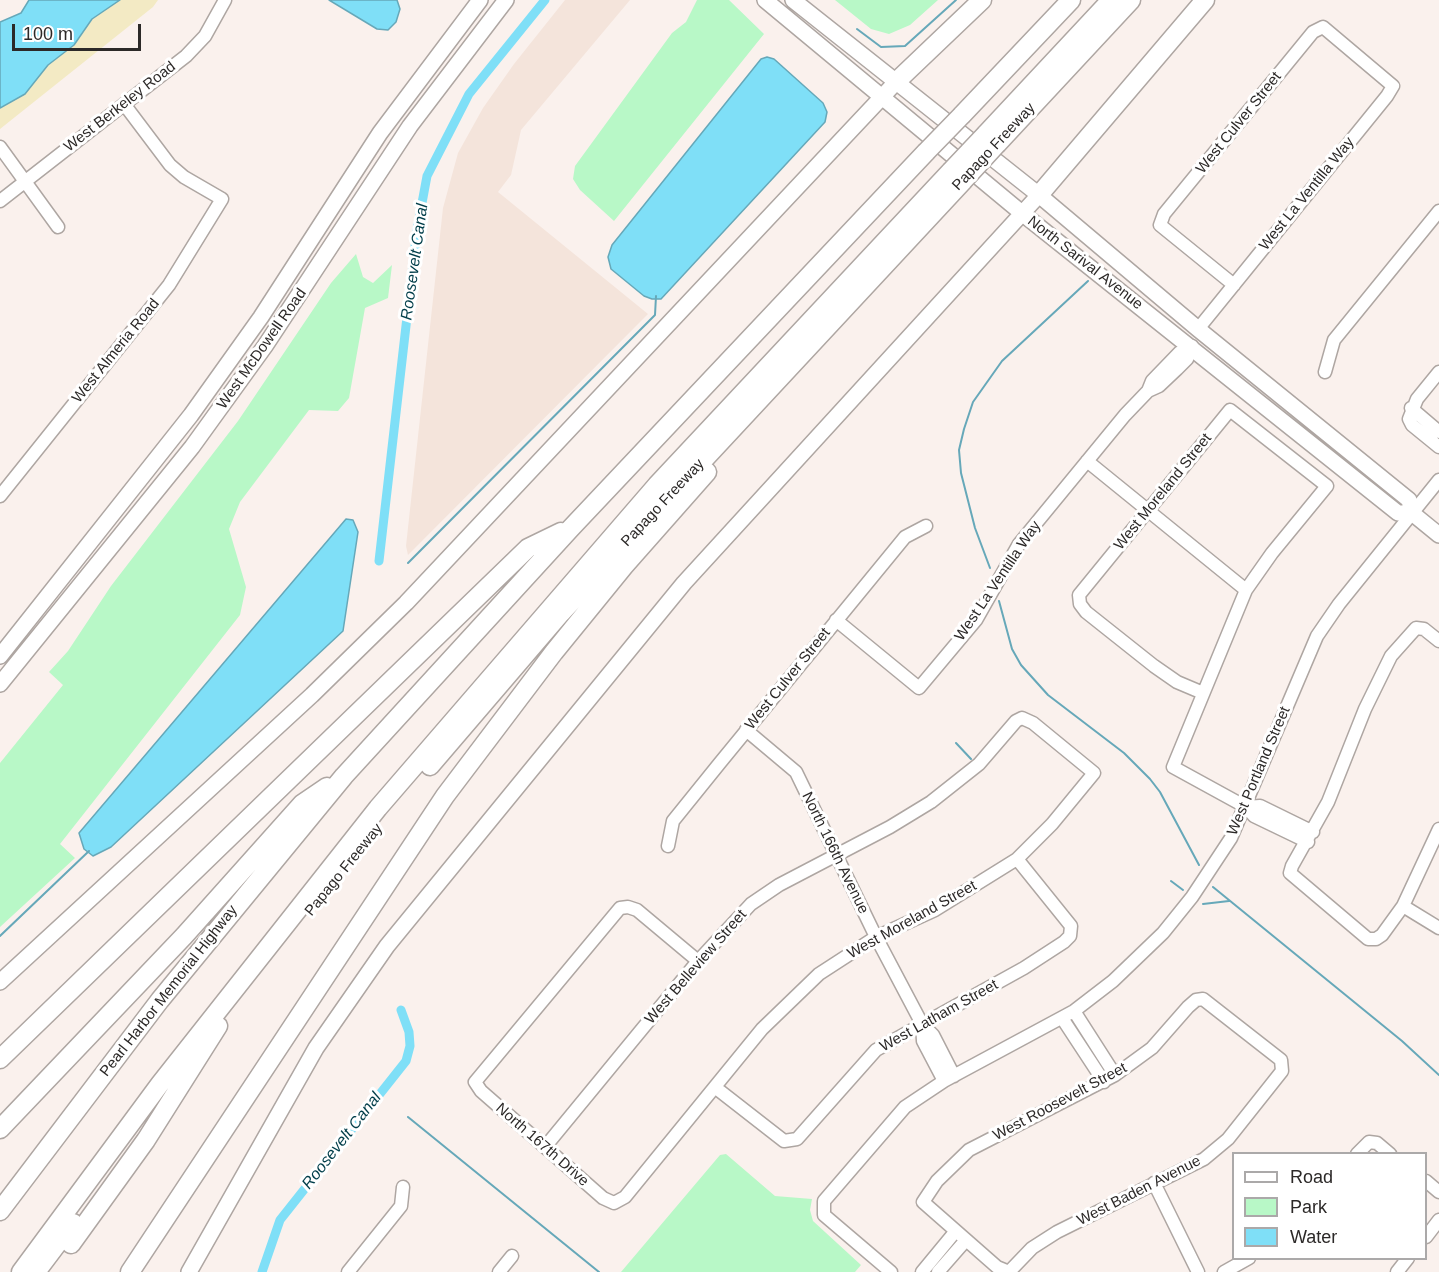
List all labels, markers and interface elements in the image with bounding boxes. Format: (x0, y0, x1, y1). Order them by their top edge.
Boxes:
scale bar (15, 12, 144, 50)
text: 100 m (23, 24, 73, 44)
street label: West Berkeley Road (61, 58, 179, 156)
street label: West Culver Street (1192, 69, 1286, 177)
street label: Papago Freeway (949, 99, 1039, 195)
street label: West La Ventilla Way (1256, 134, 1358, 254)
water label: Roosevelt Canal (397, 203, 433, 321)
street label: North Sarival Avenue (1024, 212, 1146, 314)
street label: West McDowell Road (214, 285, 310, 413)
street label: West Almeria Road (68, 295, 164, 407)
street label: West Moreland Street (1110, 430, 1216, 554)
street label: Papago Freeway (618, 455, 708, 551)
street label: West La Ventilla Way (951, 518, 1045, 644)
street label: West Culver Street (741, 625, 835, 733)
street label: West Portland Street (1224, 704, 1294, 838)
street label: North 166th Avenue (798, 789, 872, 917)
street label: Papago Freeway (301, 820, 387, 920)
street label: West Moreland Street (844, 877, 980, 963)
street label: Pearl Harbor Memorial Highway (96, 902, 242, 1080)
street label: West Belleview Street (641, 906, 751, 1028)
street label: West Latham Street (877, 976, 1001, 1056)
street label: West Roosevelt Street (990, 1059, 1130, 1145)
water label: Roosevelt Canal (298, 1089, 386, 1193)
street label: North 167th Drive (492, 1100, 592, 1190)
street label: West Baden Avenue (1074, 1152, 1204, 1230)
legend (1232, 1152, 1427, 1260)
text: Road (1290, 1167, 1333, 1187)
text: Park (1290, 1197, 1327, 1217)
text: Water (1290, 1227, 1337, 1247)

